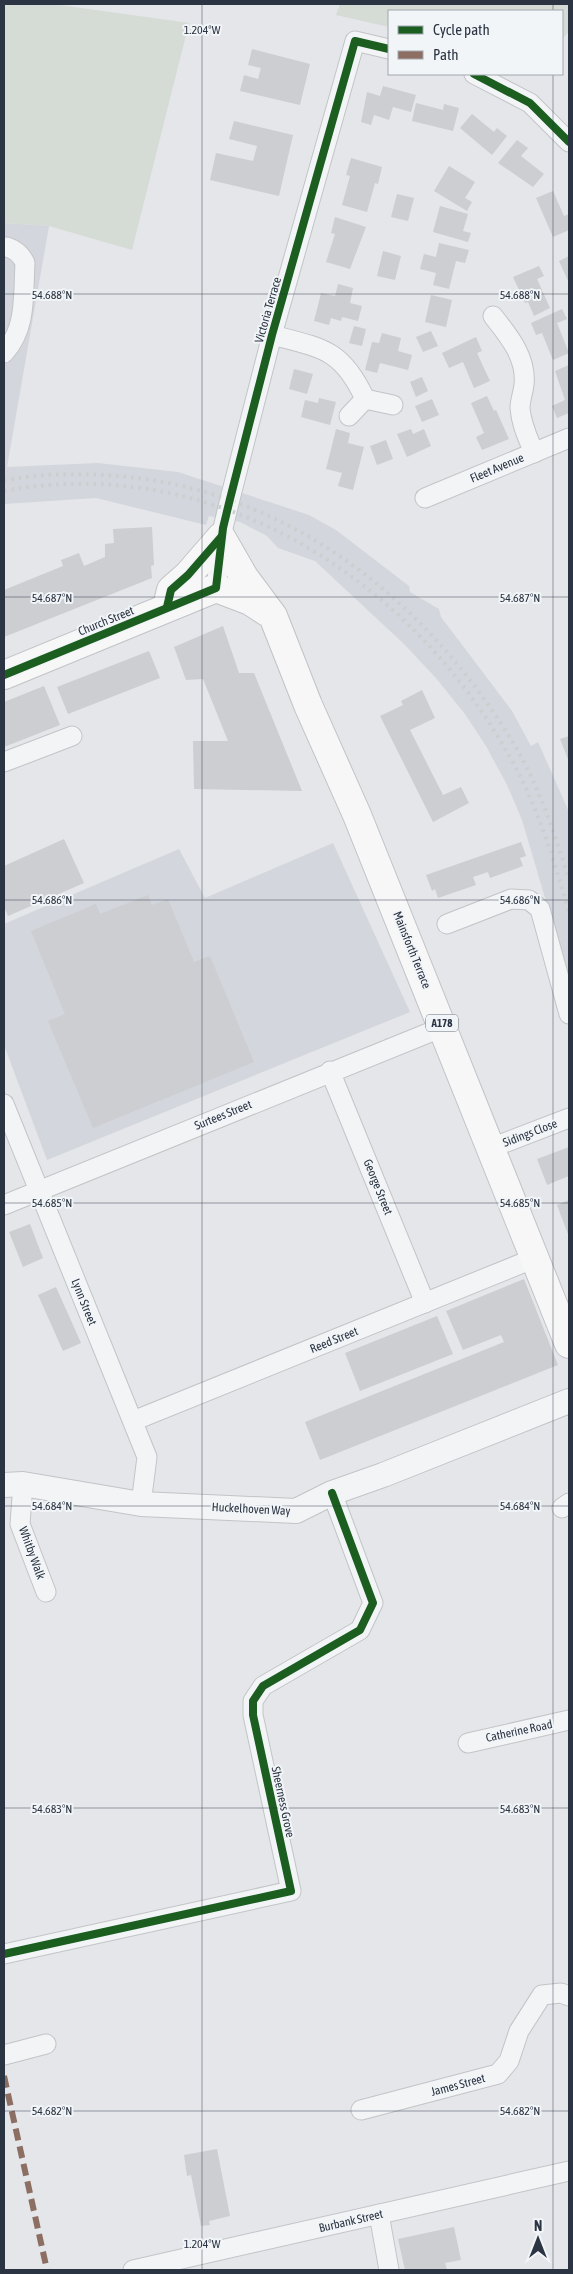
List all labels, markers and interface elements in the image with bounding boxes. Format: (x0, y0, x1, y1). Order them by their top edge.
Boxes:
legend (388, 10, 563, 75)
text: Cycle path (433, 21, 490, 38)
text: 1.204°W (184, 23, 221, 37)
text: Path (433, 46, 459, 63)
street label: Victoria Terrace (252, 275, 284, 345)
text: 54.688°N (32, 288, 72, 302)
text: 54.688°N (500, 288, 540, 302)
street label: Fleet Avenue (468, 450, 526, 486)
text: 54.687°N (32, 591, 72, 605)
text: 54.687°N (500, 591, 540, 605)
street label: Church Street (76, 603, 136, 639)
text: 54.686°N (32, 893, 72, 907)
text: 54.686°N (500, 893, 540, 907)
street label: Mainsforth Terrace (390, 909, 434, 991)
road number: A178 (426, 1014, 458, 1032)
street label: Surtees Street (192, 1097, 254, 1133)
street label: Sidings Close (501, 1116, 559, 1150)
street label: George Street (360, 1157, 396, 1217)
text: 54.685°N (32, 1196, 72, 1210)
text: 54.685°N (500, 1196, 540, 1210)
street label: Lynn Street (68, 1277, 100, 1328)
street label: Reed Street (308, 1324, 361, 1356)
text: 54.684°N (32, 1499, 72, 1513)
text: 54.684°N (500, 1499, 540, 1513)
street label: Huckelhoven Way (211, 1500, 291, 1518)
street label: Whitby Walk (16, 1525, 48, 1582)
street label: Catherine Road (484, 1717, 554, 1745)
street label: Sheerness Grove (269, 1765, 297, 1839)
text: 54.683°N (32, 1802, 72, 1816)
text: 54.683°N (500, 1802, 540, 1816)
street label: James Street (429, 2071, 487, 2099)
text: 54.682°N (32, 2104, 72, 2118)
text: 54.682°N (500, 2104, 540, 2118)
street label: Burbank Street (318, 2207, 385, 2235)
north arrow (513, 2214, 563, 2264)
text: N (534, 2218, 542, 2234)
text: 1.204°W (184, 2237, 221, 2251)

